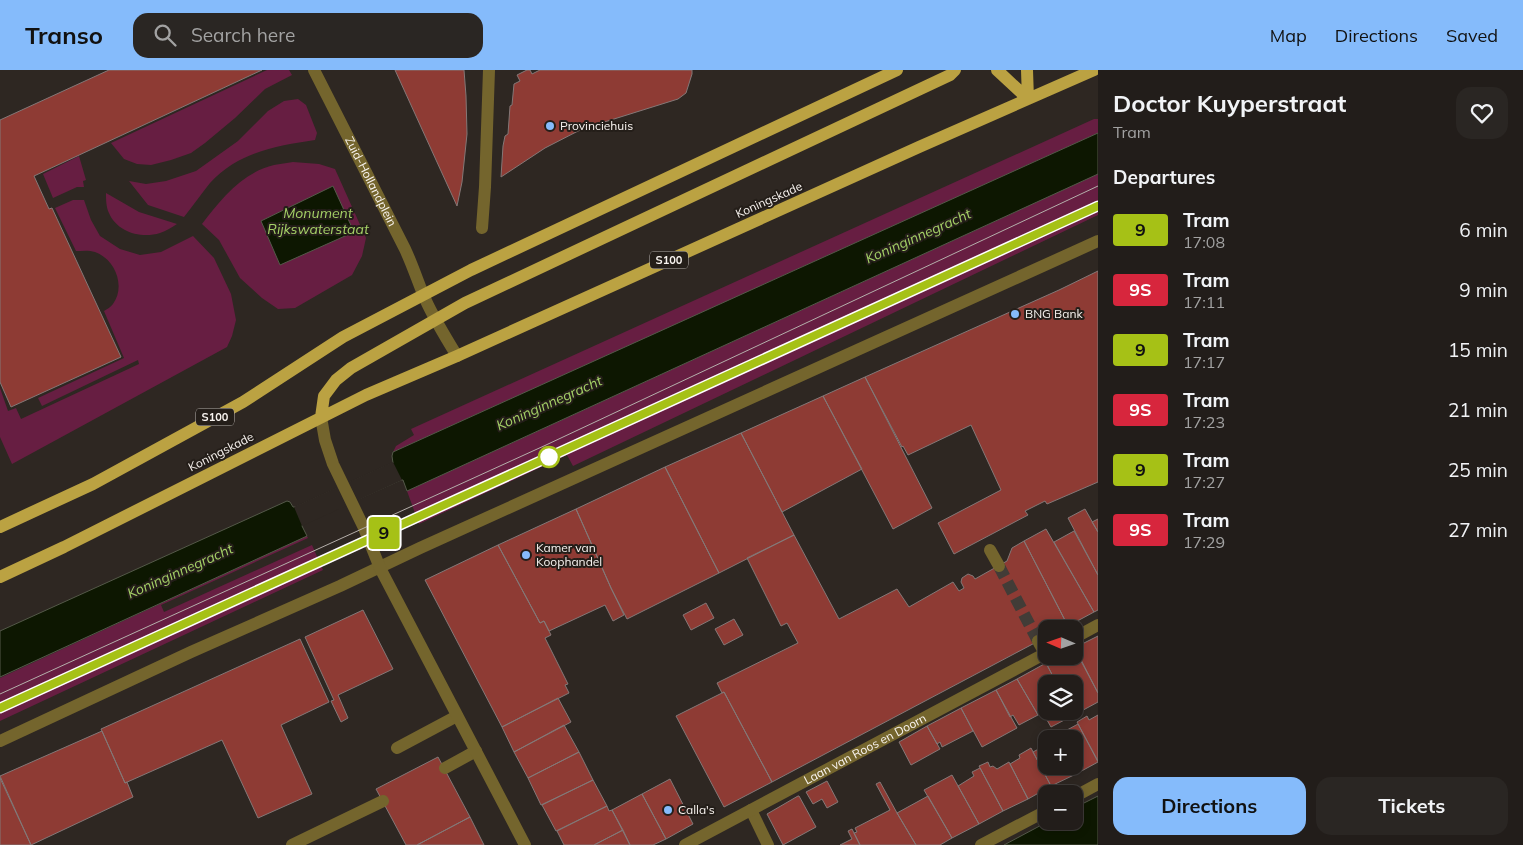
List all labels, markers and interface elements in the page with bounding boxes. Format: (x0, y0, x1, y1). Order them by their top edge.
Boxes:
search box (133, 13, 483, 58)
text: Transo (25, 20, 103, 50)
icon: search (151, 21, 179, 49)
text: Search here (191, 23, 295, 47)
text: Map (1270, 24, 1307, 47)
text: Directions (1335, 24, 1418, 47)
text: Saved (1446, 24, 1498, 47)
button: heart (1456, 87, 1508, 139)
text: Doctor Kuyperstraat (1113, 88, 1346, 118)
place label: Provinciehuis (560, 118, 633, 133)
marker: Provinciehuis (544, 120, 556, 132)
text: Tram (1113, 122, 1151, 142)
street label: Zuid-Hollandplein (342, 134, 400, 229)
text: Departures (1113, 165, 1215, 189)
street label: Koningskade (733, 178, 804, 221)
water label: Monument Rijkswaterstaat (267, 204, 370, 238)
water label: Koninginnegracht (862, 204, 975, 267)
text: Tram (1183, 208, 1230, 232)
text: 9 (1135, 218, 1146, 241)
text: 6 min (1459, 218, 1508, 242)
text: 17:08 (1183, 232, 1225, 252)
road number: S100 (650, 252, 688, 268)
text: Tram (1183, 268, 1230, 292)
text: 9S (1129, 278, 1152, 301)
text: 9 min (1459, 278, 1508, 302)
text: 17:11 (1183, 292, 1225, 312)
place label: BNG Bank (1025, 306, 1083, 321)
marker: BNG Bank (1009, 308, 1021, 320)
text: Tram (1183, 328, 1230, 352)
text: 9 (1135, 338, 1146, 361)
text: 15 min (1448, 338, 1508, 362)
text: 17:17 (1183, 352, 1225, 372)
water label: Koninginnegracht (493, 371, 606, 434)
text: Tram (1183, 388, 1230, 412)
text: 9S (1129, 398, 1152, 421)
text: 21 min (1448, 398, 1508, 422)
road number: S100 (196, 408, 234, 426)
text: 17:23 (1183, 412, 1225, 432)
street label: Koningskade (186, 429, 256, 474)
unlabelled marker (538, 446, 560, 468)
text: Tram (1183, 448, 1230, 472)
text: 9 (1135, 458, 1146, 481)
text: 25 min (1448, 458, 1508, 482)
text: 17:27 (1183, 472, 1225, 492)
text: Tram (1183, 508, 1230, 532)
line badge: 9 (368, 517, 400, 549)
text: 9S (1129, 518, 1152, 541)
text: 27 min (1448, 518, 1508, 542)
text: 9 (379, 521, 389, 544)
text: 17:29 (1183, 532, 1225, 552)
water label: Koninginnegracht (124, 539, 237, 602)
place label: Kamer van Koophandel (536, 540, 602, 569)
marker: Kamer van Koophandel (520, 549, 532, 561)
north arrow (1038, 620, 1082, 665)
map controls (1038, 620, 1083, 830)
button: layers (1038, 675, 1083, 720)
street label: Laan van Roos en Doorn (801, 710, 929, 787)
button: + (1038, 730, 1083, 775)
button: Directions (1113, 777, 1306, 835)
button: Tickets (1316, 777, 1508, 835)
button: − (1038, 785, 1083, 830)
place label: Calla's (678, 802, 715, 817)
marker: Calla's (662, 804, 674, 816)

